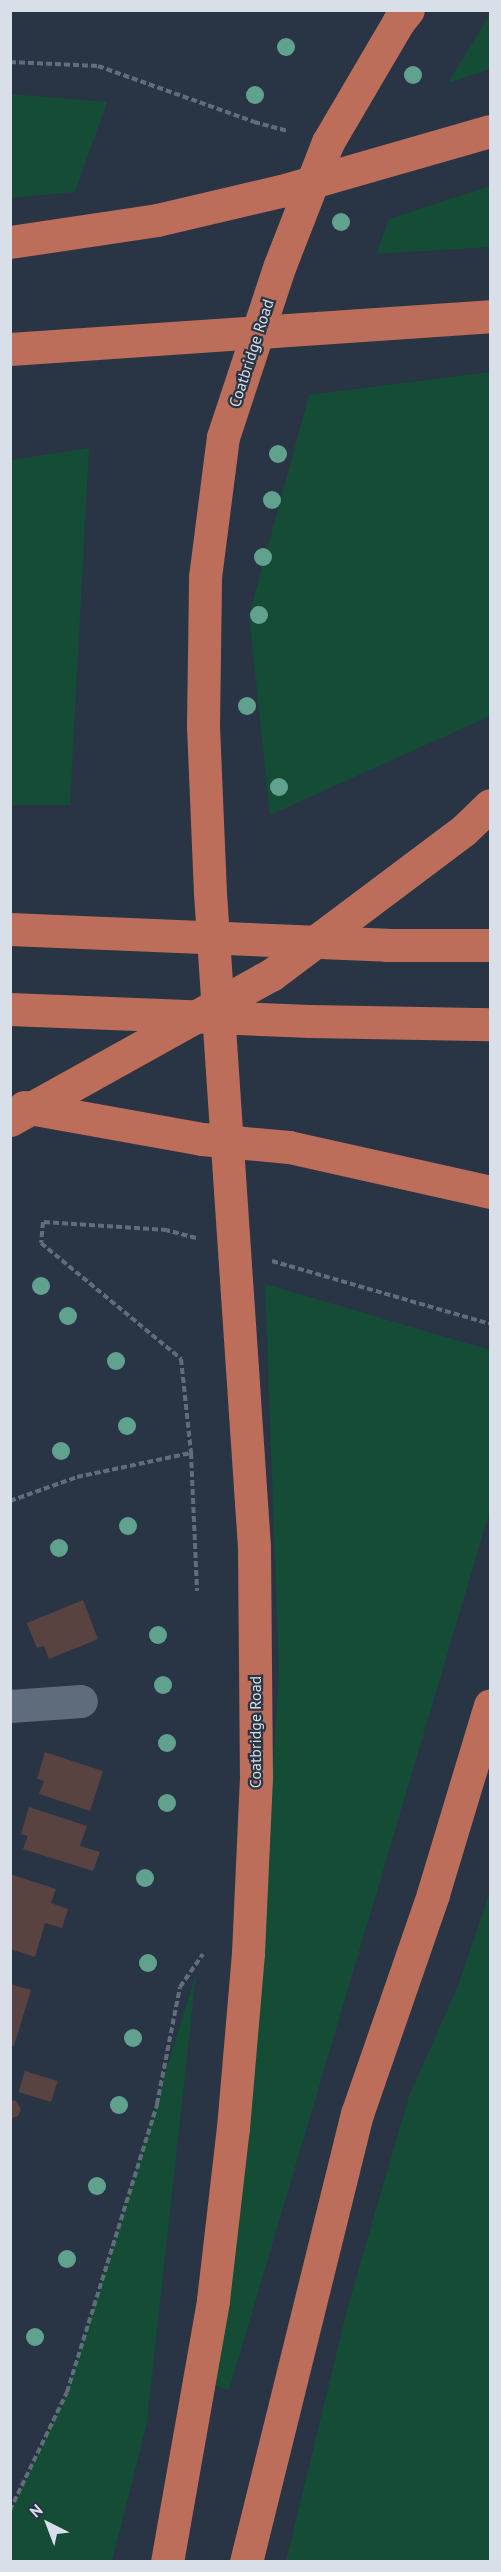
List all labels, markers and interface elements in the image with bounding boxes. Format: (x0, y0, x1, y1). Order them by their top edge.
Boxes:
street label: Coatbridge Road (225, 297, 277, 409)
street label: Coatbridge Road (245, 1676, 265, 1788)
north arrow (18, 2494, 78, 2554)
text: N (25, 2500, 47, 2522)

